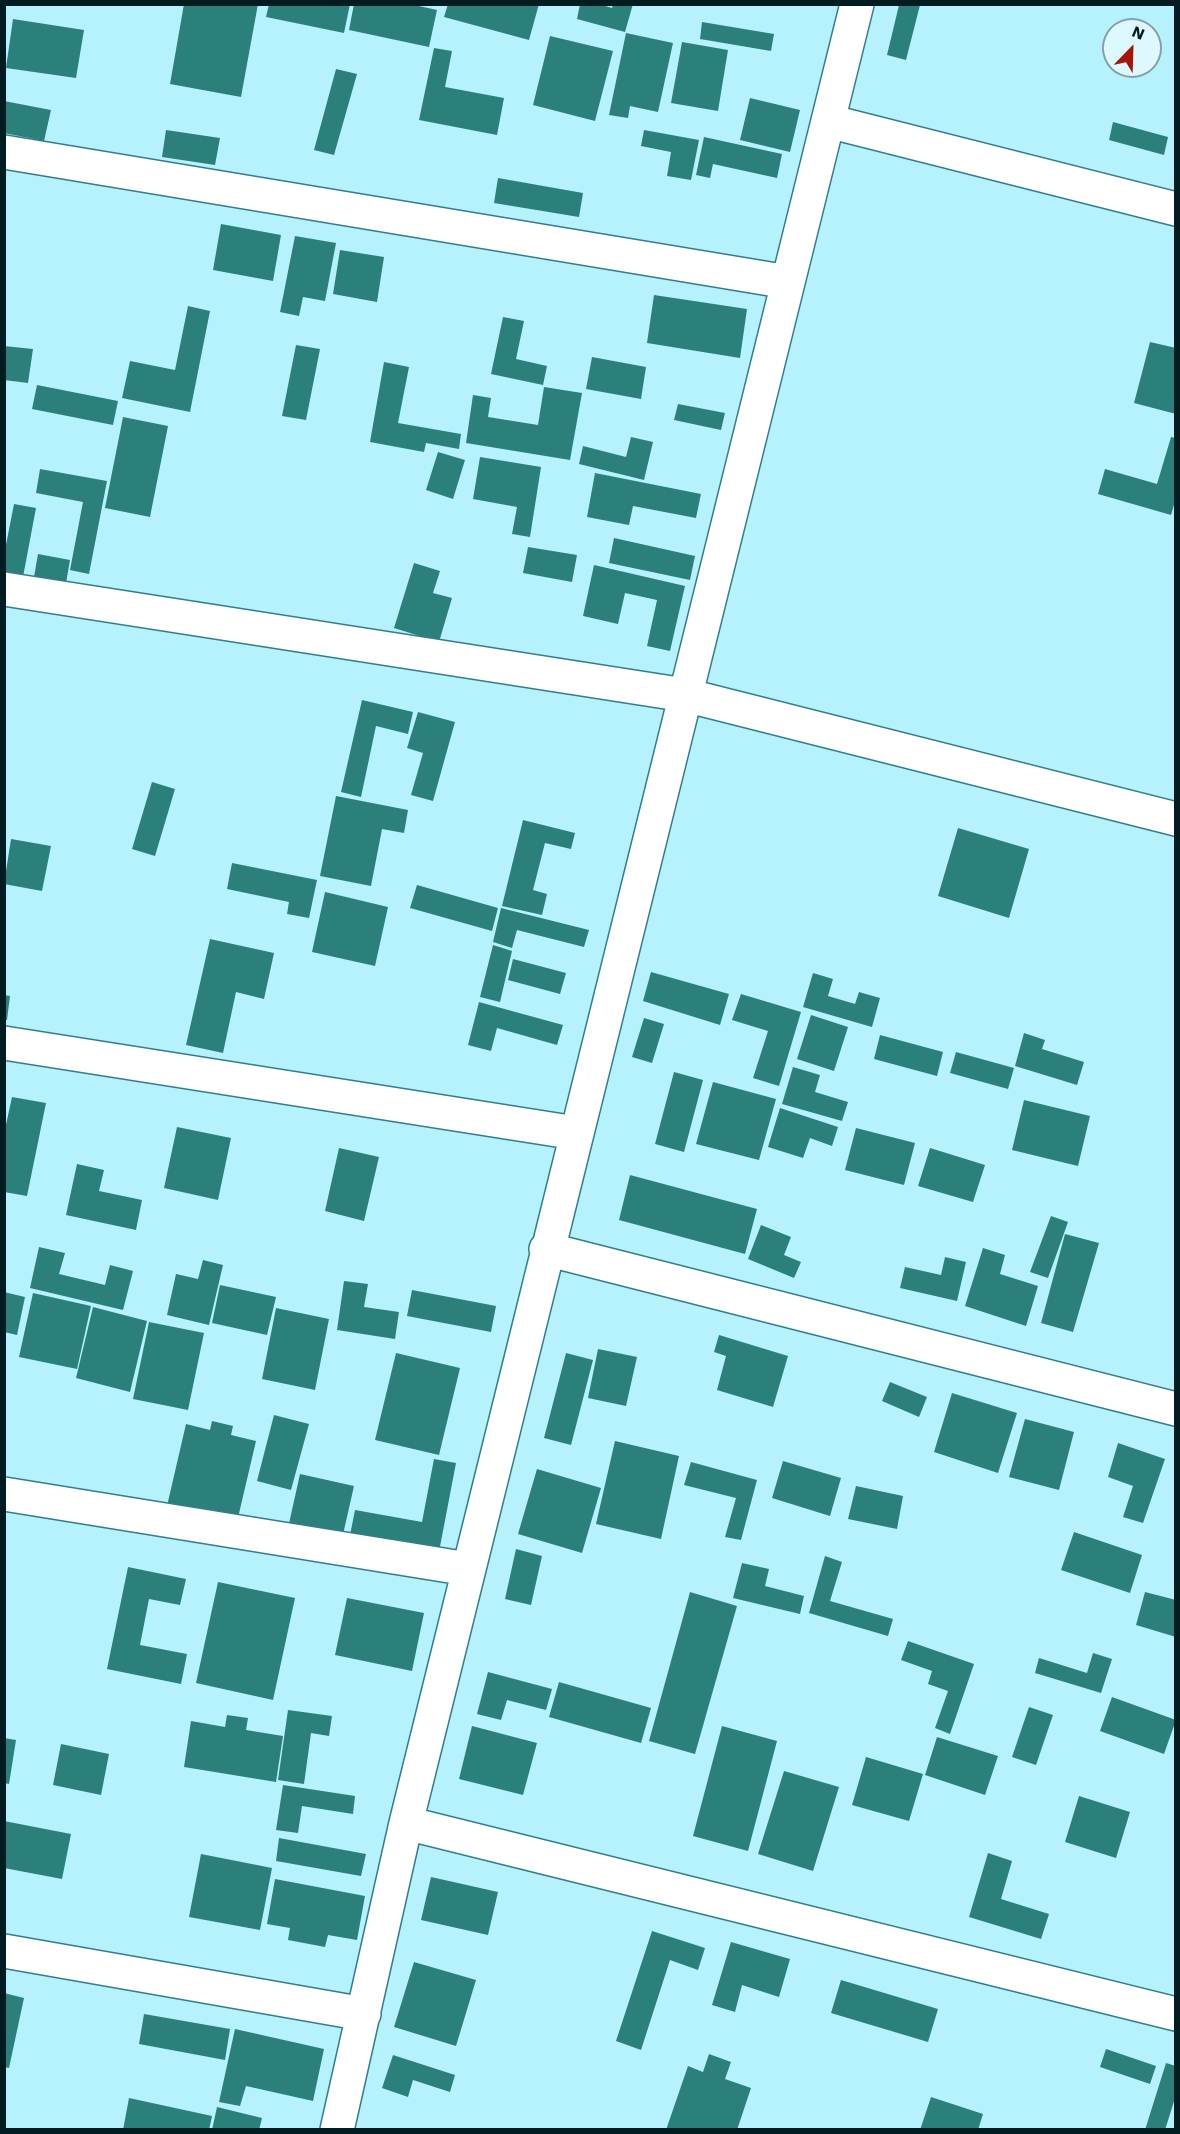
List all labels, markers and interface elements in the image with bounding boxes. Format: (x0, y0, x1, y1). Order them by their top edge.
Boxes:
north arrow (1102, 18, 1162, 78)
text: N (1129, 22, 1148, 44)

